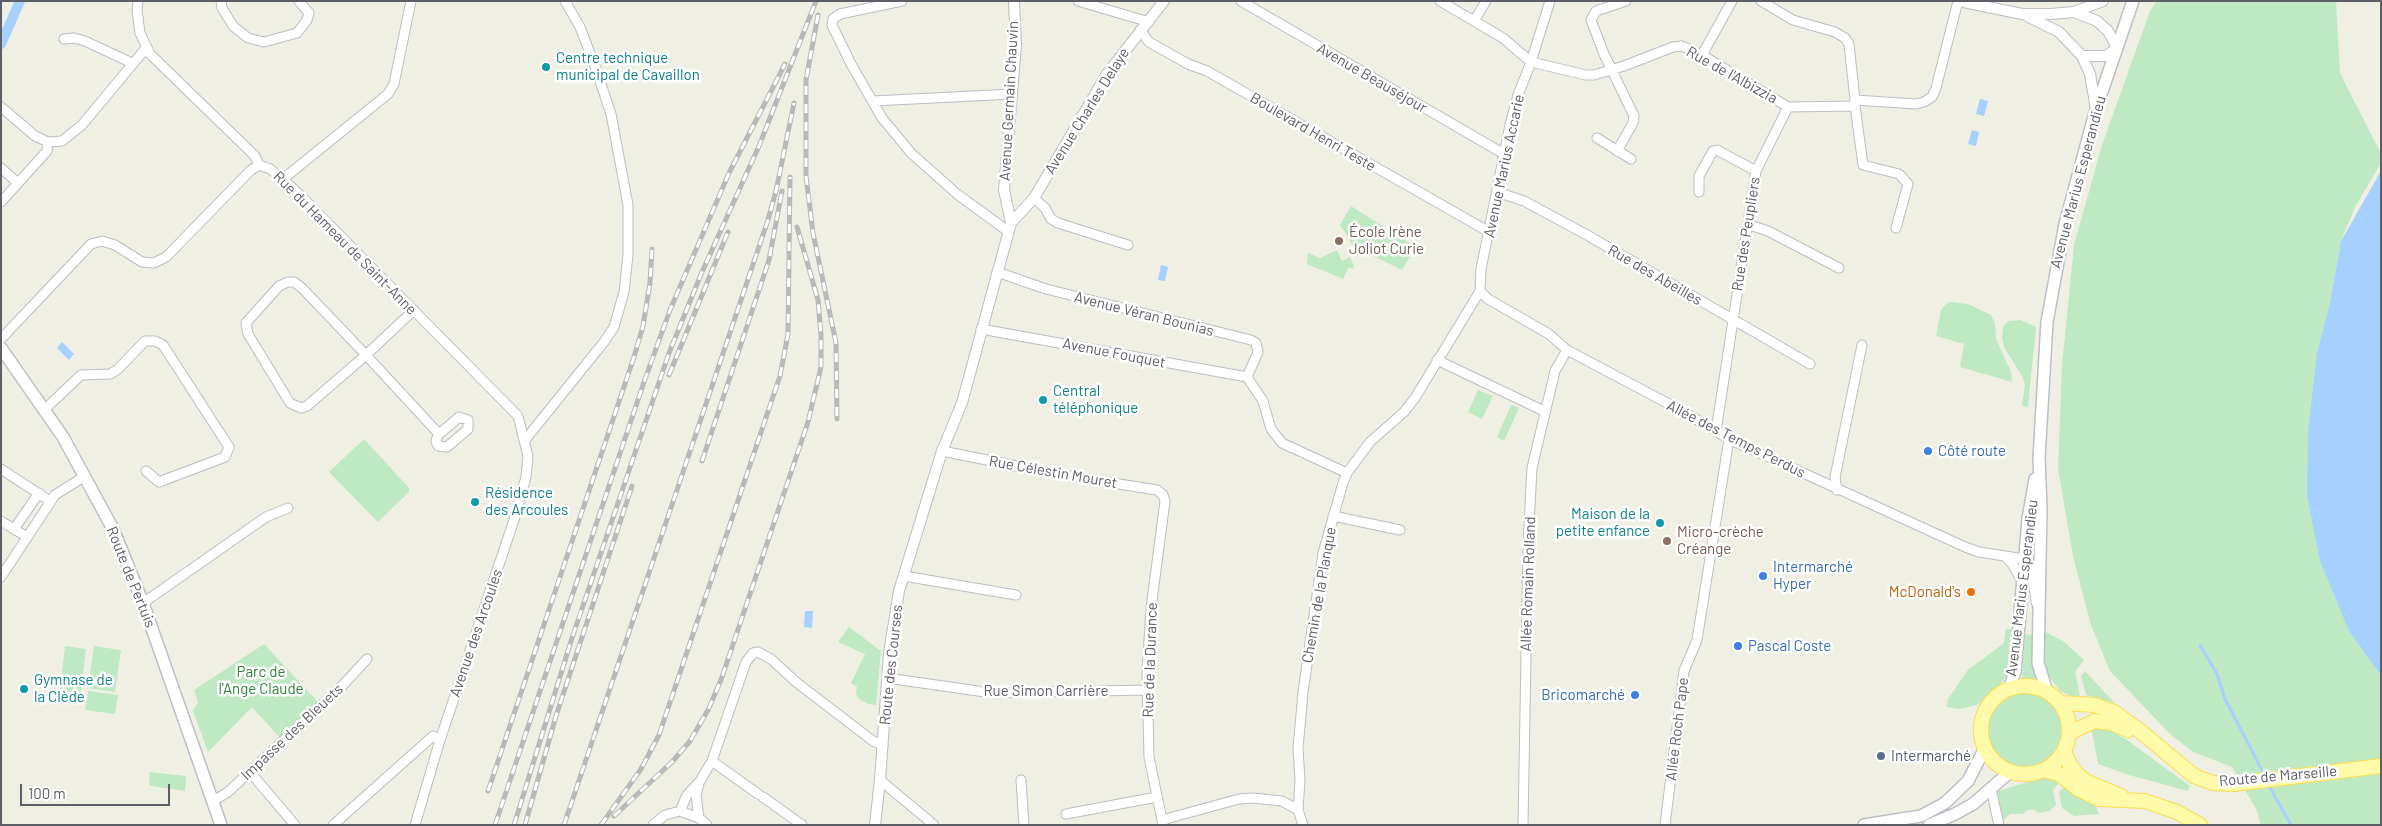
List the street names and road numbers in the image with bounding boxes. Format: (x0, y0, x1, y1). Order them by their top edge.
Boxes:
street label: Avenue Germain Chauvin (996, 21, 1022, 181)
street label: Avenue Beauséjour (1314, 39, 1430, 117)
street label: Rue de l'Albizzia (1683, 43, 1781, 107)
street label: Avenue Charles Delaye (1041, 45, 1133, 177)
street label: Boulevard Henri Teste (1247, 89, 1379, 175)
street label: Avenue Marius Accarie (1480, 93, 1528, 239)
street label: Avenue Marius Esperandieu (2046, 94, 2110, 270)
street label: Rue du Hameau de Saint-Anne (269, 167, 421, 319)
street label: Rue des Peupliers (1728, 176, 1764, 292)
street label: Rue des Abeilles (1605, 241, 1705, 309)
street label: Avenue Véran Bounias (1072, 288, 1216, 340)
street label: Avenue Fouquet (1061, 334, 1167, 372)
street label: Allée des Temps Perdus (1664, 396, 1808, 482)
street label: Rue Célestin Mouret (987, 452, 1119, 492)
street label: Avenue Marius Esperandieu (2002, 498, 2042, 678)
street label: Allée Romain Rolland (1517, 516, 1539, 652)
street label: Route de Pertuis (103, 524, 159, 630)
street label: Chemin de la Planque (1298, 525, 1340, 665)
street label: Avenue des Arcoules (446, 567, 506, 699)
street label: Rue de la Durance (1139, 602, 1161, 718)
street label: Route des Courses (876, 604, 906, 726)
street label: Allée Roch Pape (1662, 676, 1692, 782)
street label: Impasse des Bleuets (237, 680, 347, 784)
street label: Rue Simon Carrière (983, 682, 1109, 700)
street label: Route de Marseille (2218, 762, 2338, 790)

